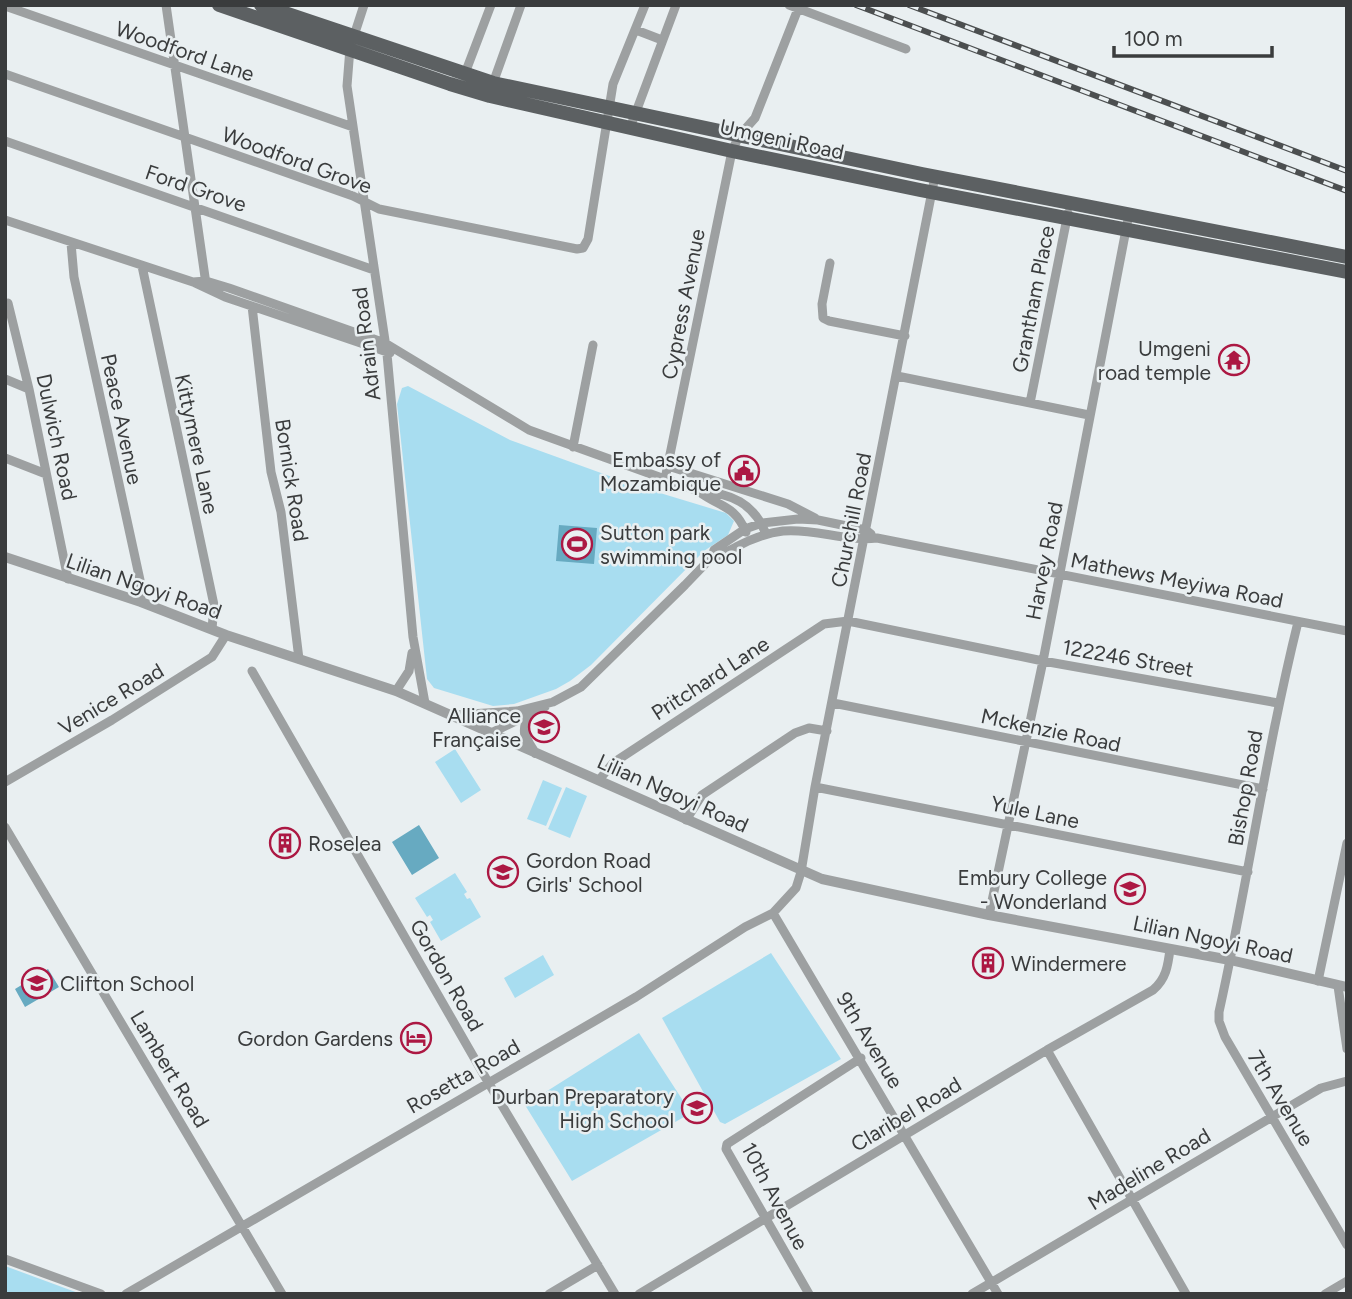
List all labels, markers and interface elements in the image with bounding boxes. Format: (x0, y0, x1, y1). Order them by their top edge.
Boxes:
scale bar (1114, 14, 1272, 58)
street label: Woodford Lane (112, 16, 258, 86)
text: 100 m (1124, 26, 1183, 51)
street label: Umgeni Road (717, 114, 847, 164)
street label: Woodford Grove (219, 121, 375, 199)
street label: Ford Grove (142, 159, 250, 217)
street label: Grantham Place (1006, 223, 1060, 375)
street label: Cypress Avenue (656, 227, 710, 381)
street label: Adrain Road (347, 286, 385, 402)
place label: Umgeni road temple (1098, 336, 1211, 385)
temple icon: Umgeni road temple (1217, 343, 1251, 377)
street label: Peace Avenue (96, 351, 148, 487)
street label: Dulwich Road (31, 371, 83, 503)
street label: Kittymere Lane (170, 372, 224, 516)
street label: Bornick Road (270, 417, 314, 543)
place label: Embassy of Mozambique (600, 447, 721, 496)
street label: Churchill Road (826, 451, 876, 589)
public building icon: Embassy of Mozambique (727, 454, 761, 488)
street label: Harvey Road (1020, 500, 1068, 622)
place label: Sutton park swimming pool (600, 520, 742, 569)
sports icon: Sutton park swimming pool (560, 527, 594, 561)
street label: Mathews Meyiwa Road (1069, 547, 1285, 613)
street label: Lilian Ngoyi Road (63, 548, 225, 624)
street label: Pritchard Lane (647, 631, 773, 725)
street label: 122246 Street (1060, 634, 1196, 682)
street label: Venice Road (54, 658, 168, 740)
place label: Alliance Française (432, 703, 521, 752)
street label: Mckenzie Road (979, 703, 1123, 757)
school or university icon: Alliance Française (527, 710, 561, 744)
street label: Bishop Road (1223, 728, 1267, 848)
street label: Lilian Ngoyi Road (594, 748, 752, 838)
street label: Yule Lane (988, 790, 1082, 834)
building icon: Roselea (268, 826, 302, 860)
place label: Roselea (308, 831, 381, 856)
place label: Gordon Road Girls' School (526, 848, 651, 897)
school or university icon: Gordon Road Girls' School (486, 855, 520, 889)
place label: Embury College - Wonderland (958, 865, 1107, 914)
school or university icon: Embury College - Wonderland (1113, 872, 1147, 906)
street label: Lilian Ngoyi Road (1131, 910, 1295, 968)
street label: Gordon Road (405, 915, 489, 1035)
building icon: Windermere (971, 946, 1005, 980)
place label: Windermere (1011, 951, 1127, 976)
school or university icon: Clifton School (20, 966, 54, 1000)
place label: Clifton School (60, 971, 194, 996)
street label: 9th Avenue (832, 987, 908, 1093)
street label: Lambert Road (125, 1006, 215, 1132)
hotel icon: Gordon Gardens (399, 1021, 433, 1055)
place label: Gordon Gardens (237, 1026, 393, 1051)
street label: Rosetta Road (402, 1034, 524, 1118)
street label: 7th Avenue (1243, 1046, 1319, 1150)
street label: Claribel Road (846, 1071, 966, 1157)
place label: Durban Preparatory High School (491, 1084, 674, 1133)
school or university icon: Durban Preparatory High School (680, 1091, 714, 1125)
street label: Madeline Road (1083, 1123, 1215, 1215)
street label: 10th Avenue (736, 1138, 814, 1254)

